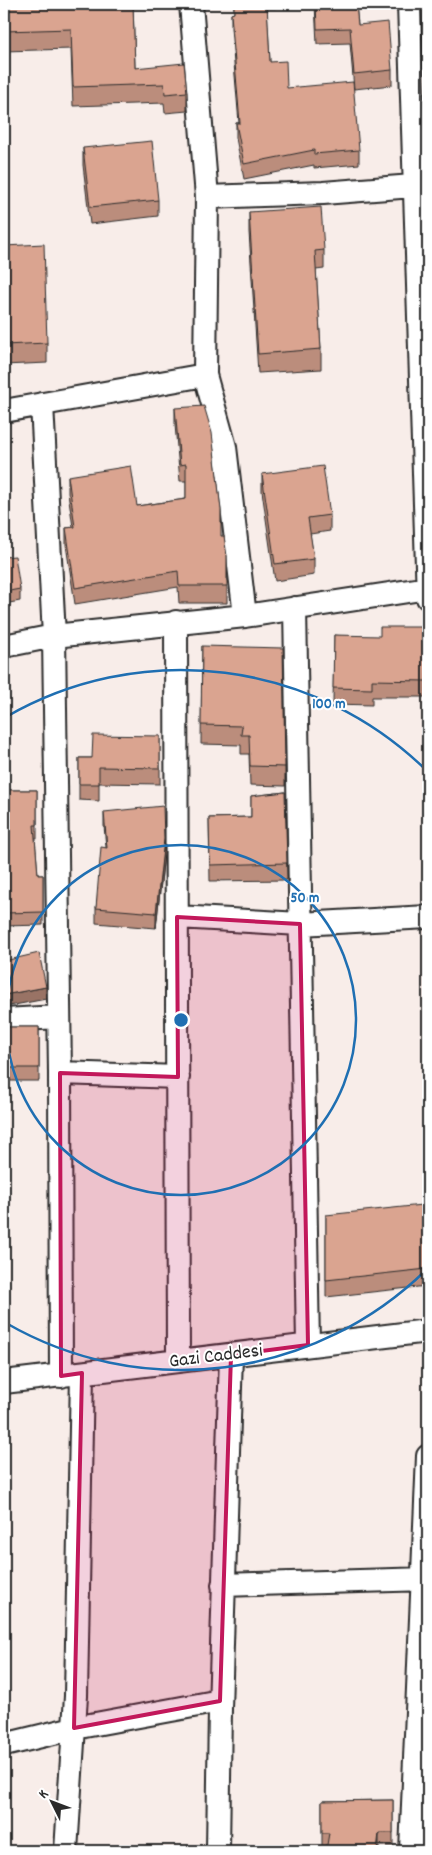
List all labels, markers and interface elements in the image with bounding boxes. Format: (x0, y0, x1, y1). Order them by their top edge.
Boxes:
text: 100 m (312, 694, 346, 716)
text: 50 m (291, 888, 319, 910)
centre of rings (172, 1011, 190, 1029)
street label: Gazi Caddesi (168, 1337, 265, 1377)
north arrow (28, 1778, 78, 1828)
text: K (34, 1785, 54, 1804)

